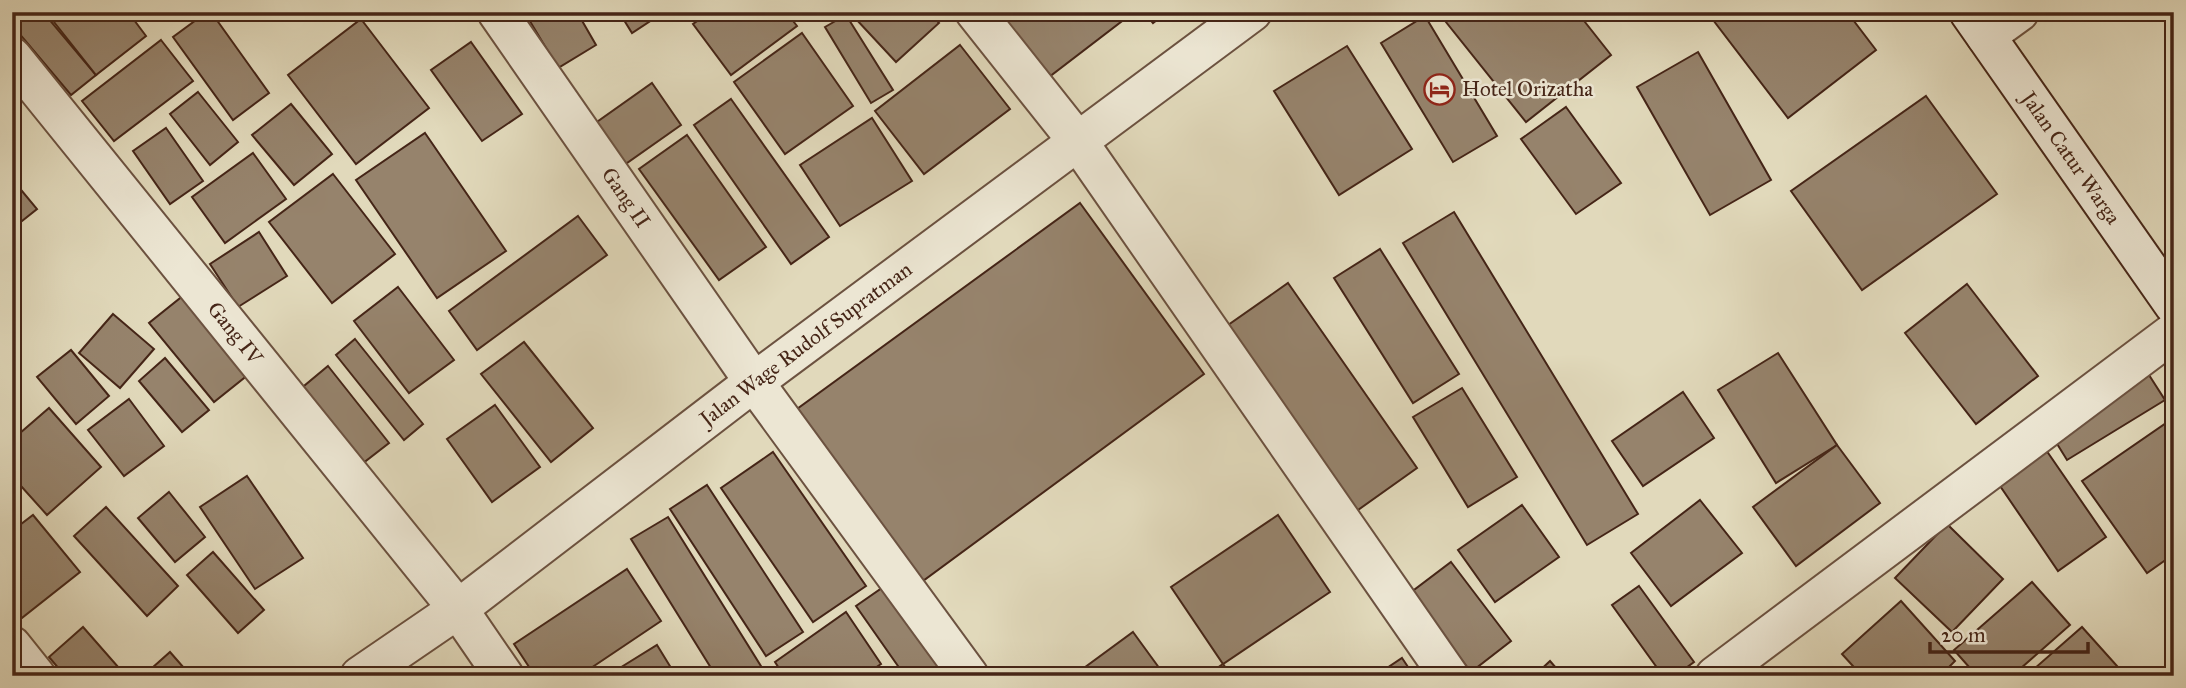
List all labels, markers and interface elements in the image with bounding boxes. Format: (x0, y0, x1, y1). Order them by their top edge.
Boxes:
hotel icon: Hotel Orizatha (1422, 72, 1456, 106)
place label: Hotel Orizatha (1462, 76, 1593, 102)
street label: Jalan Catur Warga (2015, 85, 2126, 229)
street label: Gang II (596, 162, 656, 233)
street label: Jalan Wage Rudolf Supratman (693, 256, 917, 433)
street label: Gang IV (202, 296, 269, 371)
scale bar (1930, 611, 2088, 655)
text: 20 m (1941, 622, 1986, 648)

